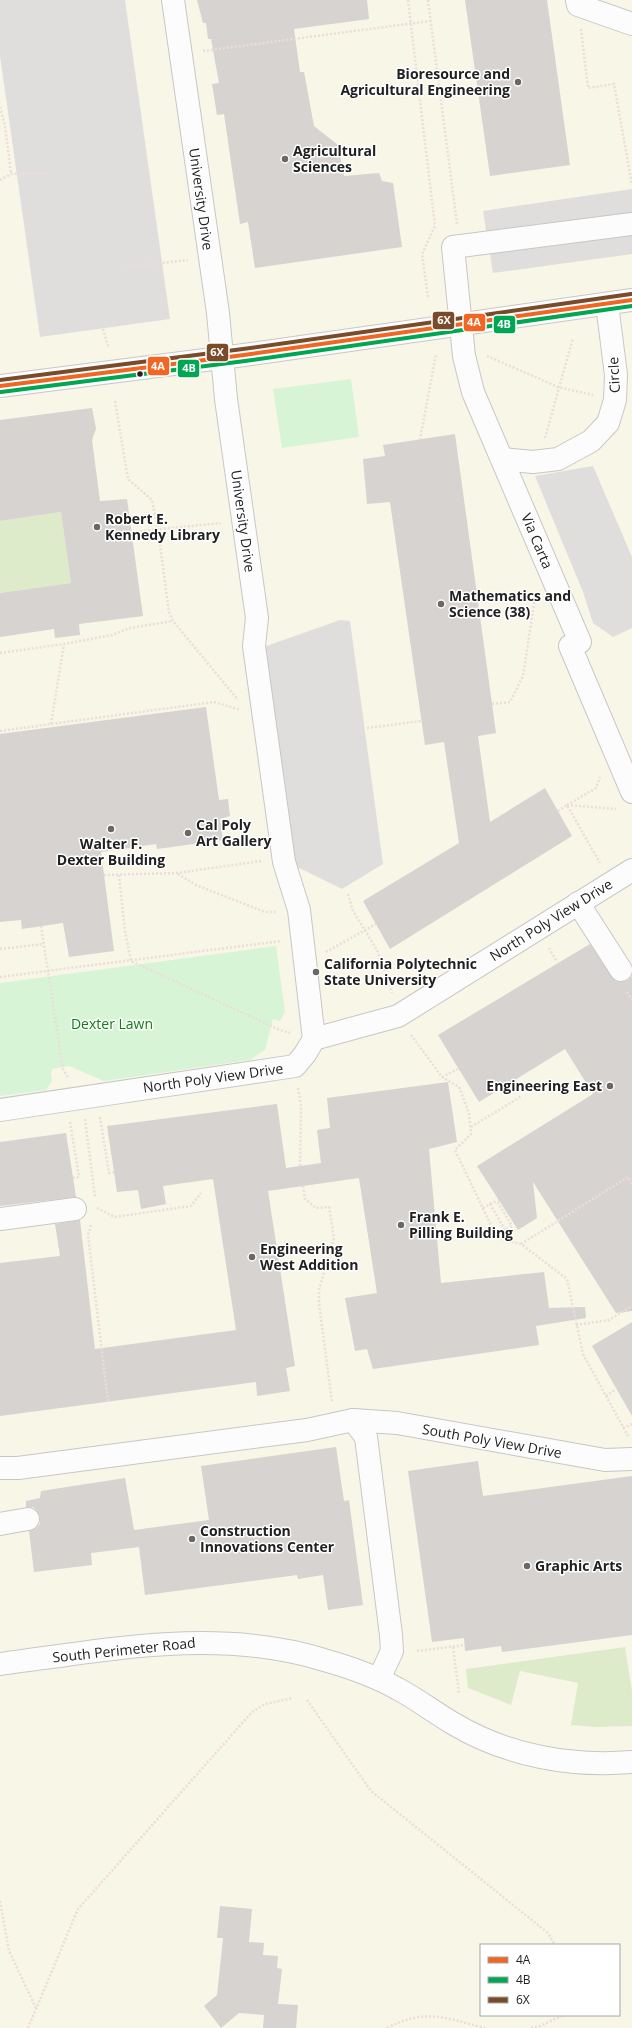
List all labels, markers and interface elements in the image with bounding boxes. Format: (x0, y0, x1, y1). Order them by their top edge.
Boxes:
place label: Bioresource and Agricultural Engineering (340, 64, 510, 99)
marker: Bioresource and Agricultural Engineering (513, 77, 523, 87)
place label: Agricultural Sciences (293, 141, 376, 176)
street label: University Drive (185, 147, 218, 251)
marker: Agricultural Sciences (280, 154, 290, 164)
line badge: 6X (432, 311, 455, 330)
text: 6X (437, 312, 451, 327)
line badge: 4A (463, 313, 486, 332)
text: 4A (467, 314, 481, 329)
line badge: 4B (493, 315, 516, 334)
text: 4B (497, 316, 511, 331)
line badge: 6X (206, 343, 229, 362)
text: 6X (210, 344, 224, 359)
line badge: 4A (147, 356, 170, 376)
street label: Circle (603, 356, 624, 394)
text: 4A (151, 358, 165, 373)
line badge: 4B (177, 359, 200, 378)
text: 4B (182, 360, 196, 375)
unlabelled marker (135, 369, 145, 379)
street label: University Drive (227, 469, 260, 573)
place label: Robert E. Kennedy Library (105, 509, 220, 544)
street label: Via Carta (517, 510, 558, 571)
marker: Robert E. Kennedy Library (92, 522, 102, 532)
place label: Mathematics and Science (38) (449, 586, 571, 621)
marker: Mathematics and Science (38) (436, 599, 446, 609)
place label: Cal Poly Art Gallery (196, 815, 271, 850)
marker: Walter F. Dexter Building (106, 824, 116, 834)
marker: Cal Poly Art Gallery (183, 828, 193, 838)
place label: Walter F. Dexter Building (57, 834, 165, 869)
street label: North Poly View Drive (486, 874, 616, 965)
place label: California Polytechnic State University (324, 954, 477, 989)
marker: California Polytechnic State University (311, 967, 321, 977)
park label: Dexter Lawn (71, 1014, 153, 1033)
street label: North Poly View Drive (142, 1058, 284, 1097)
place label: Engineering East (486, 1076, 602, 1095)
marker: Engineering East (605, 1081, 615, 1091)
place label: Frank E. Pilling Building (409, 1207, 513, 1242)
marker: Frank E. Pilling Building (396, 1220, 406, 1230)
place label: Engineering West Addition (260, 1239, 358, 1274)
marker: Engineering West Addition (247, 1252, 257, 1262)
street label: South Poly View Drive (421, 1419, 564, 1462)
place label: Construction Innovations Center (200, 1521, 335, 1556)
marker: Construction Innovations Center (187, 1534, 197, 1544)
place label: Graphic Arts (535, 1556, 622, 1575)
marker: Graphic Arts (522, 1561, 532, 1571)
street label: South Perimeter Road (51, 1633, 196, 1666)
legend (480, 1944, 620, 2016)
text: 4A (516, 1951, 531, 1968)
text: 4B (516, 1971, 531, 1988)
text: 6X (516, 1991, 530, 2008)

